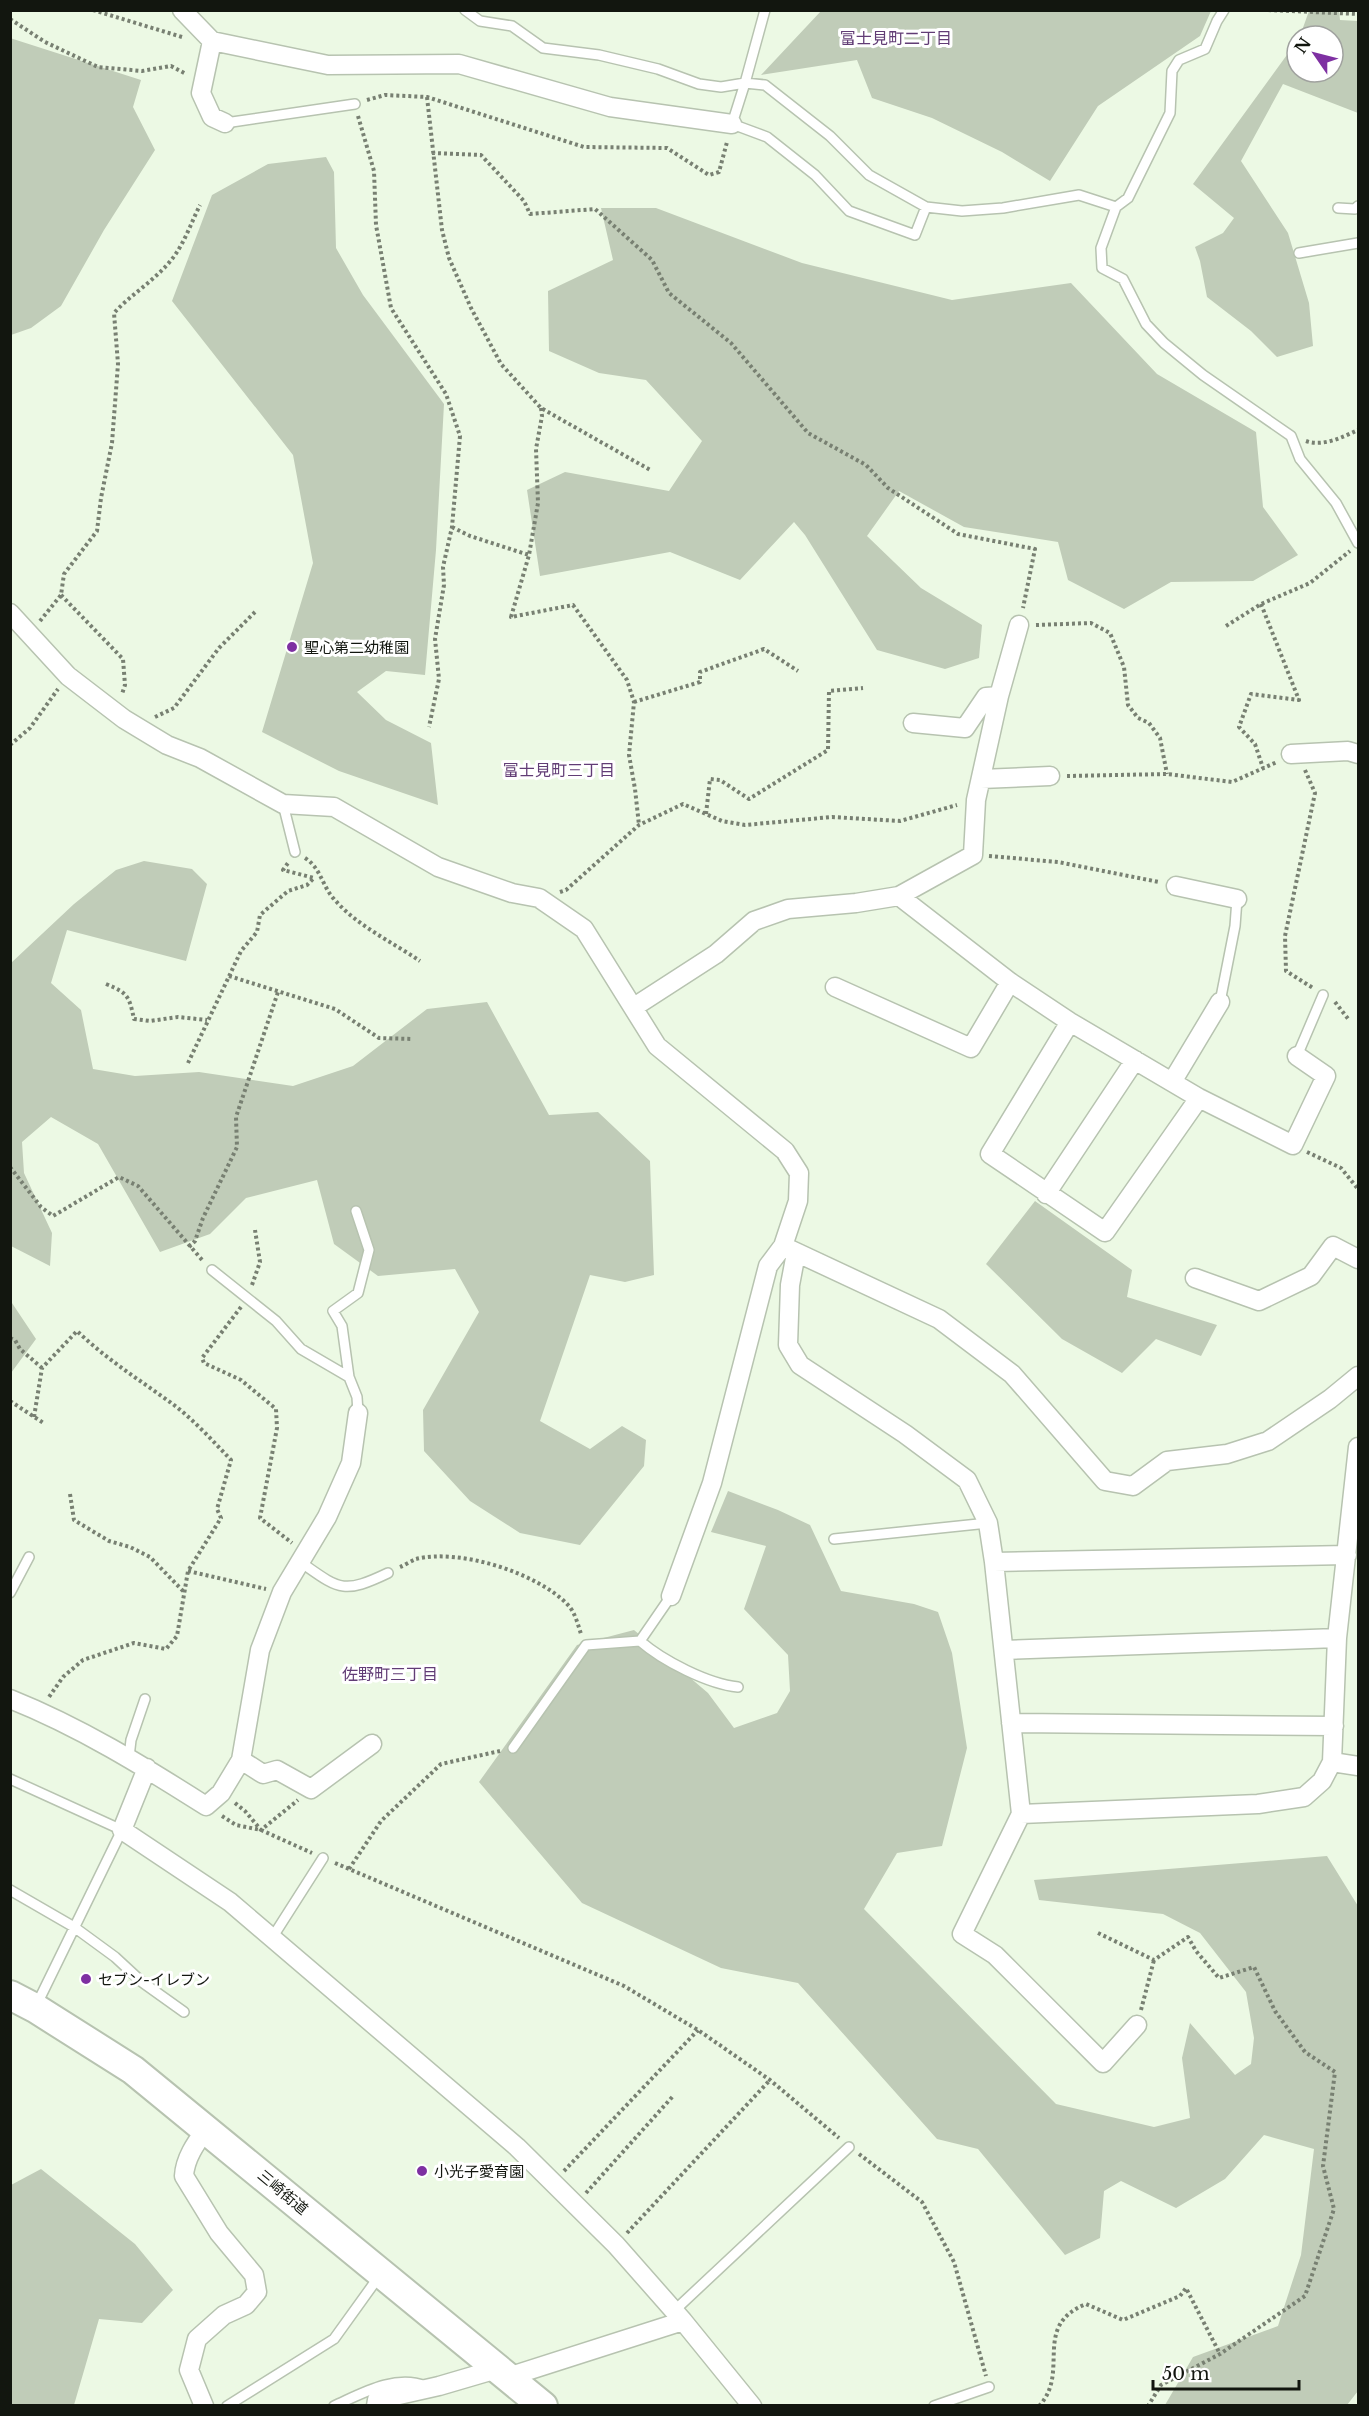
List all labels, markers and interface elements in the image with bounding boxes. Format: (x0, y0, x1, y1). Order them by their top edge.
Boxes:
north arrow (1285, 24, 1345, 84)
district label: 富士見町二丁目 (840, 28, 952, 48)
text: N (1290, 33, 1315, 57)
place label: 聖心第二幼稚園 (304, 638, 409, 657)
marker: 聖心第二幼稚園 (285, 640, 299, 654)
district label: 富士見町三丁目 (503, 760, 615, 780)
district label: 佐野町三丁目 (342, 1664, 438, 1684)
place label: セブン-イレブン (98, 1970, 210, 1989)
marker: セブン-イレブン (79, 1972, 93, 1986)
place label: 小光子愛育園 (434, 2162, 524, 2181)
marker: 小光子愛育園 (415, 2164, 429, 2178)
street label: 三崎街道 (254, 2165, 312, 2219)
scale bar (1153, 2353, 1298, 2391)
text: 50 m (1162, 2363, 1210, 2385)

